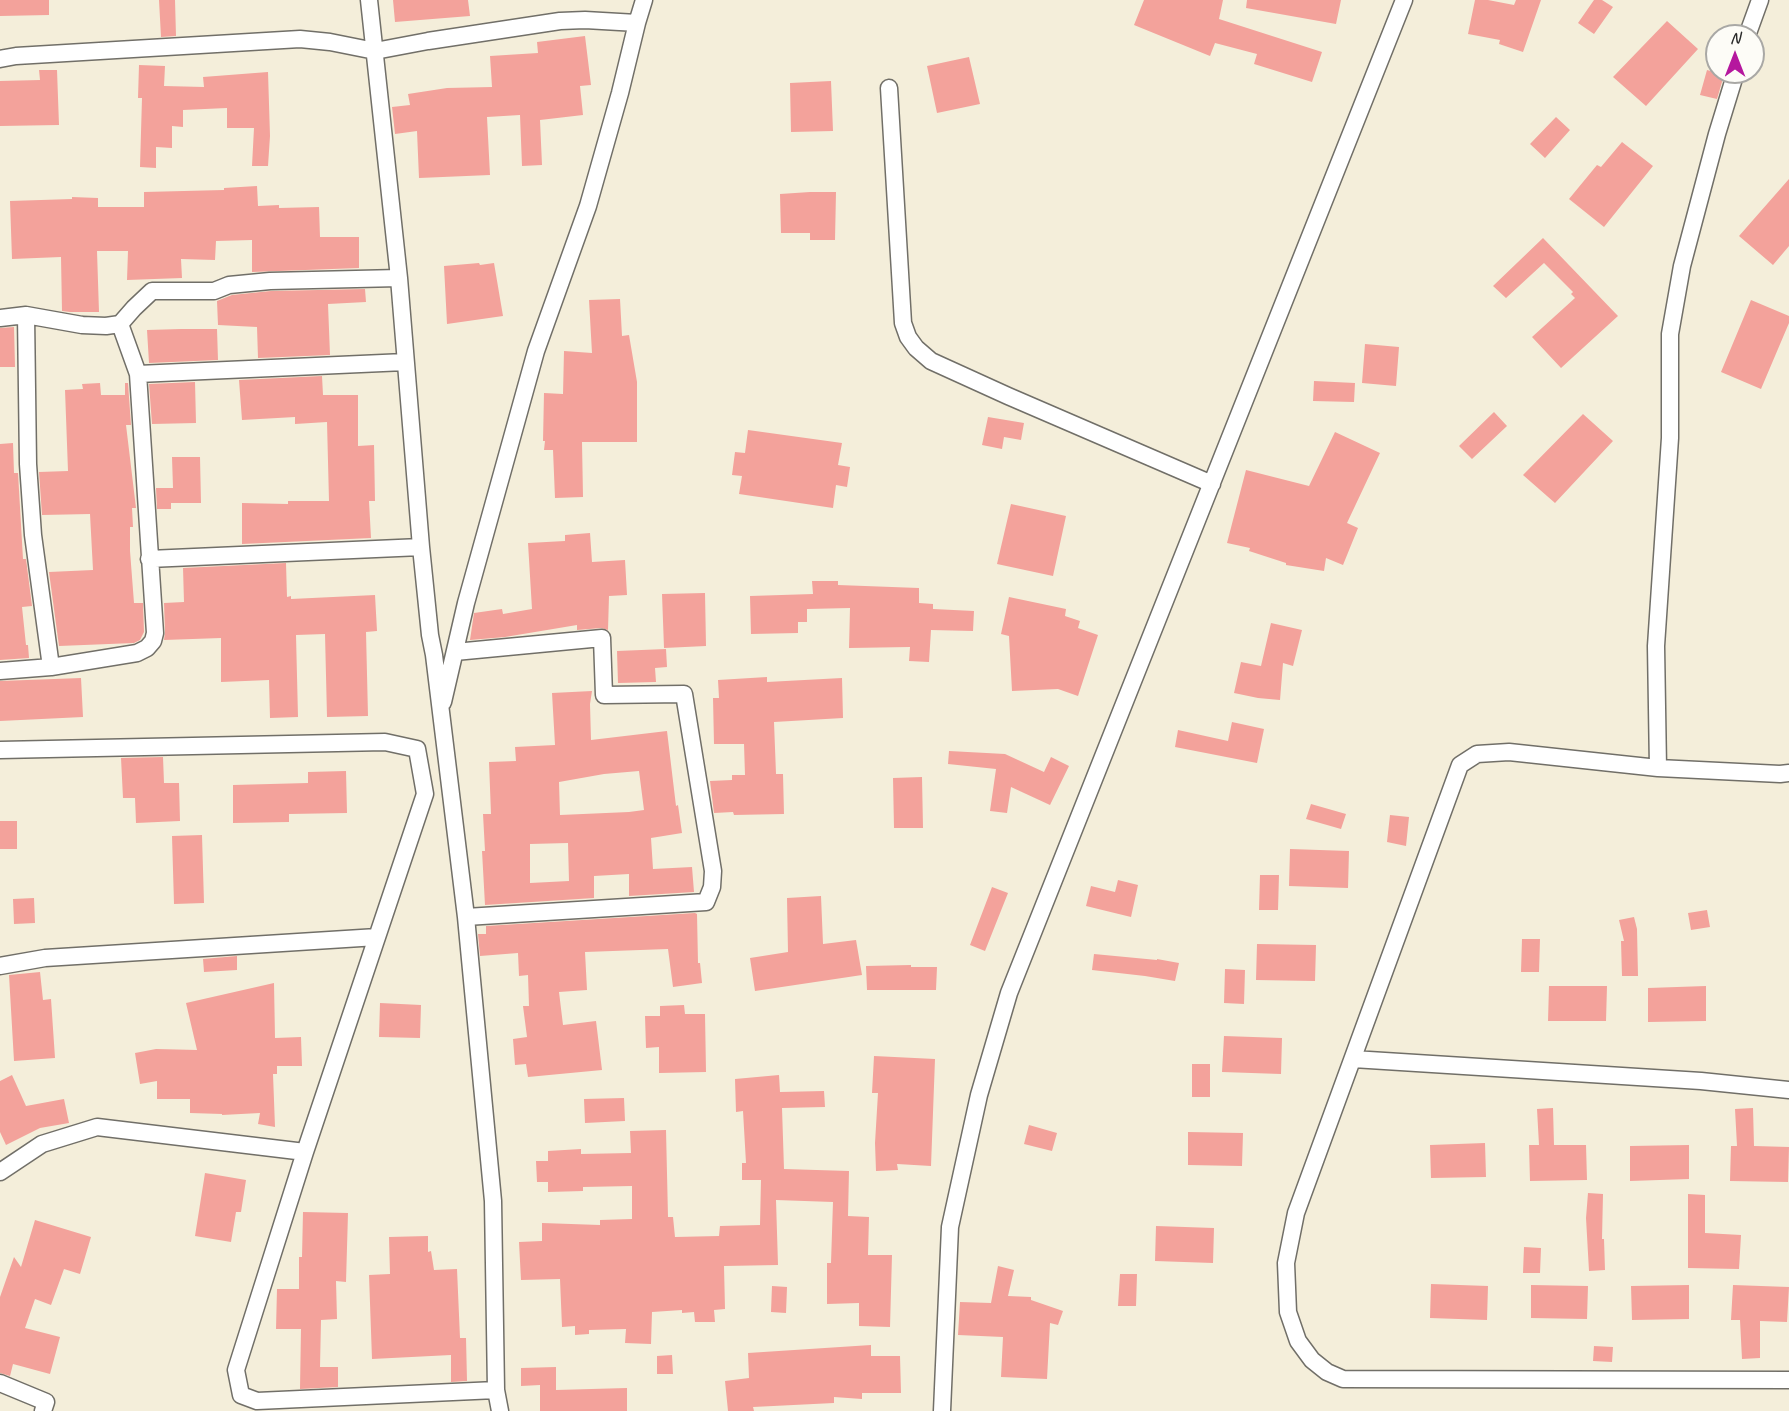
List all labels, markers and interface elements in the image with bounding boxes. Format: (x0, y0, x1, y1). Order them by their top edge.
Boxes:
north arrow (1705, 24, 1765, 84)
text: N (1730, 28, 1740, 48)

